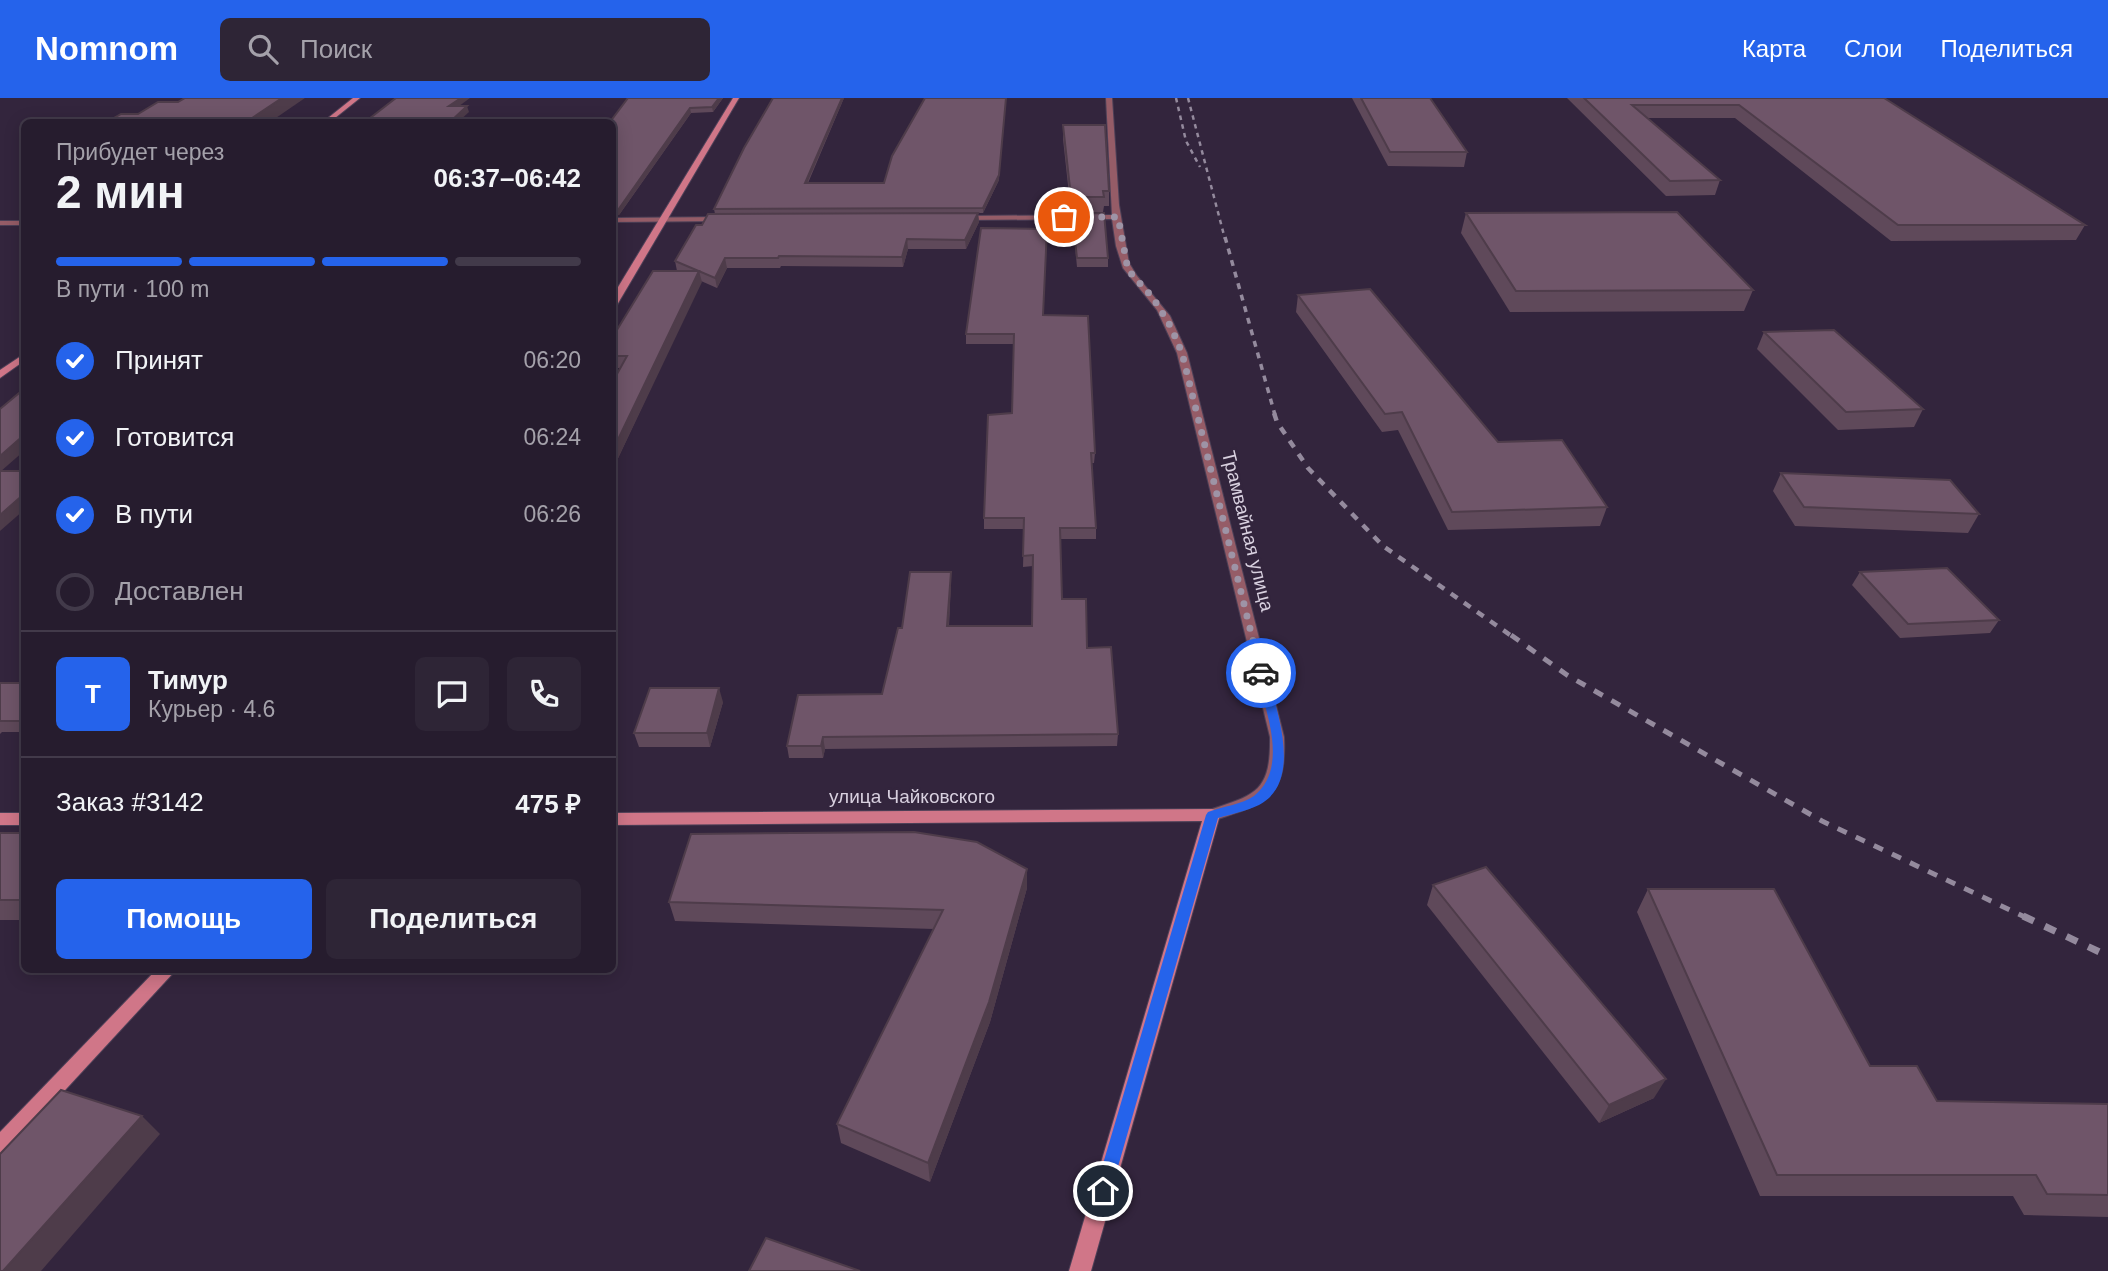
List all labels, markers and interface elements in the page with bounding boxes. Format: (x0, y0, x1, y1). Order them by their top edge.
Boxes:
search box (220, 18, 710, 81)
text: Nomnom (35, 30, 178, 67)
icon: search (244, 30, 282, 68)
text: Поиск (300, 34, 372, 64)
text: Карта (1742, 35, 1806, 62)
text: Слои (1844, 35, 1902, 62)
text: Поделиться (1940, 35, 2073, 62)
text: Прибудет через (56, 139, 224, 165)
text: 06:37–06:42 (434, 163, 581, 193)
text: 2 мин (56, 166, 184, 218)
pin (1034, 187, 1094, 247)
icon: bag (1045, 198, 1083, 236)
text: В пути · 100 m (56, 276, 209, 302)
icon: check (56, 342, 94, 380)
text: Принят (115, 345, 203, 375)
text: 06:20 (523, 347, 581, 373)
icon: check (56, 419, 94, 457)
text: Готовится (115, 422, 234, 452)
text: 06:24 (523, 424, 581, 450)
street label: Трамвайная улица (1218, 449, 1278, 614)
icon: check (56, 496, 94, 534)
text: В пути (115, 499, 193, 529)
text: 06:26 (523, 501, 581, 527)
text: Доставлен (115, 576, 244, 606)
courier (1226, 638, 1296, 708)
icon: car (1242, 654, 1280, 692)
button: chat (415, 657, 489, 731)
button: phone (507, 657, 581, 731)
text: Тимур (148, 665, 228, 695)
text: Т (85, 679, 101, 709)
text: Курьер · 4.6 (148, 696, 275, 722)
street label: улица Чайковского (829, 786, 995, 807)
text: Заказ #3142 (56, 787, 204, 817)
text: 475 ₽ (515, 789, 581, 819)
button: Помощь (56, 879, 312, 959)
button: Поделиться (326, 879, 581, 959)
pin (1073, 1161, 1133, 1221)
icon: home (1084, 1172, 1122, 1210)

